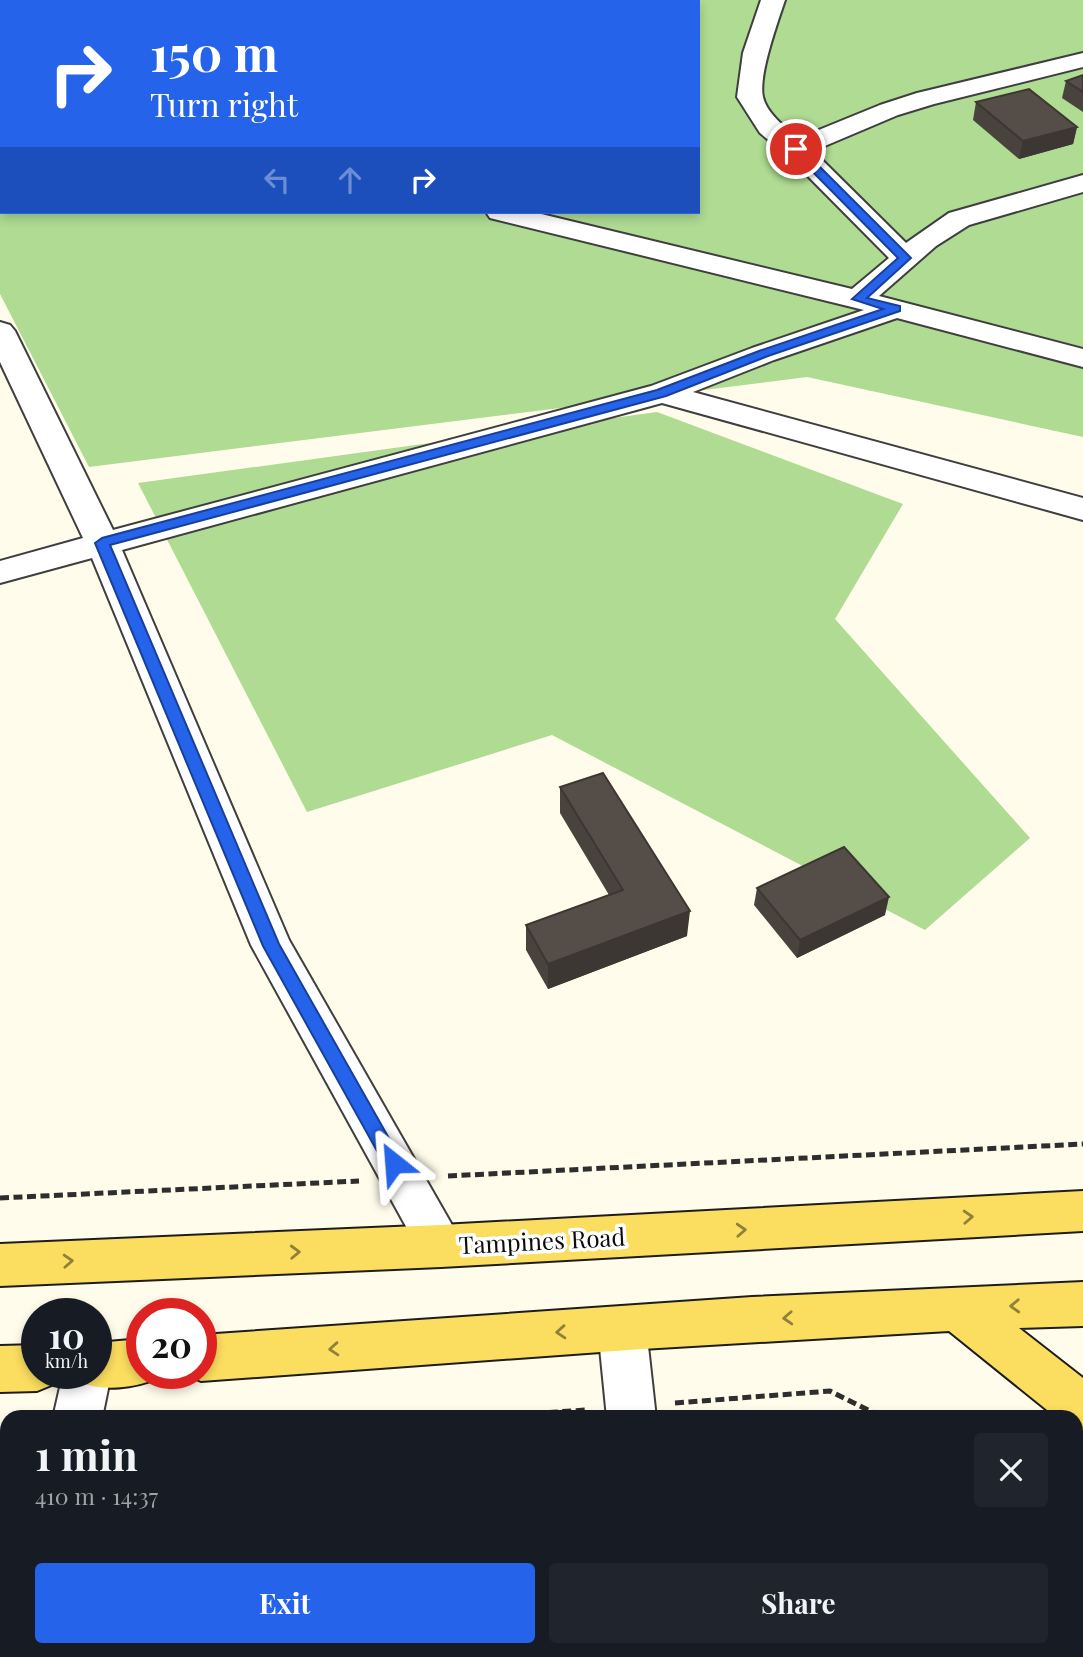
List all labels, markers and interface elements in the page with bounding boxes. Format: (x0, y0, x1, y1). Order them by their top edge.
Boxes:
text: 150 m (150, 19, 278, 84)
icon: right (35, 28, 126, 119)
text: Turn right (150, 82, 298, 125)
pin (766, 119, 826, 179)
icon: arrive (777, 130, 815, 168)
icon: left (258, 161, 296, 199)
icon: ahead (331, 161, 369, 199)
icon: right (404, 161, 442, 199)
position arrow (357, 1126, 431, 1200)
one-way arrow (963, 1210, 974, 1225)
street label: Tampines Road (458, 1220, 626, 1260)
one-way arrow (735, 1222, 746, 1237)
one-way arrow (290, 1244, 301, 1259)
one-way arrow (63, 1254, 74, 1269)
speed limit sign: 20 (126, 1298, 217, 1389)
one-way arrow (1009, 1298, 1020, 1314)
one-way arrow (782, 1310, 793, 1325)
text: 10 (49, 1311, 84, 1358)
one-way arrow (555, 1324, 566, 1339)
one-way arrow (328, 1341, 339, 1356)
text: km/h (45, 1349, 88, 1373)
text: 1 min (35, 1426, 138, 1482)
button: close (974, 1433, 1048, 1507)
text: 410 m · 14:37 (35, 1480, 158, 1511)
button: Exit (35, 1563, 535, 1643)
button: Share (549, 1563, 1048, 1643)

